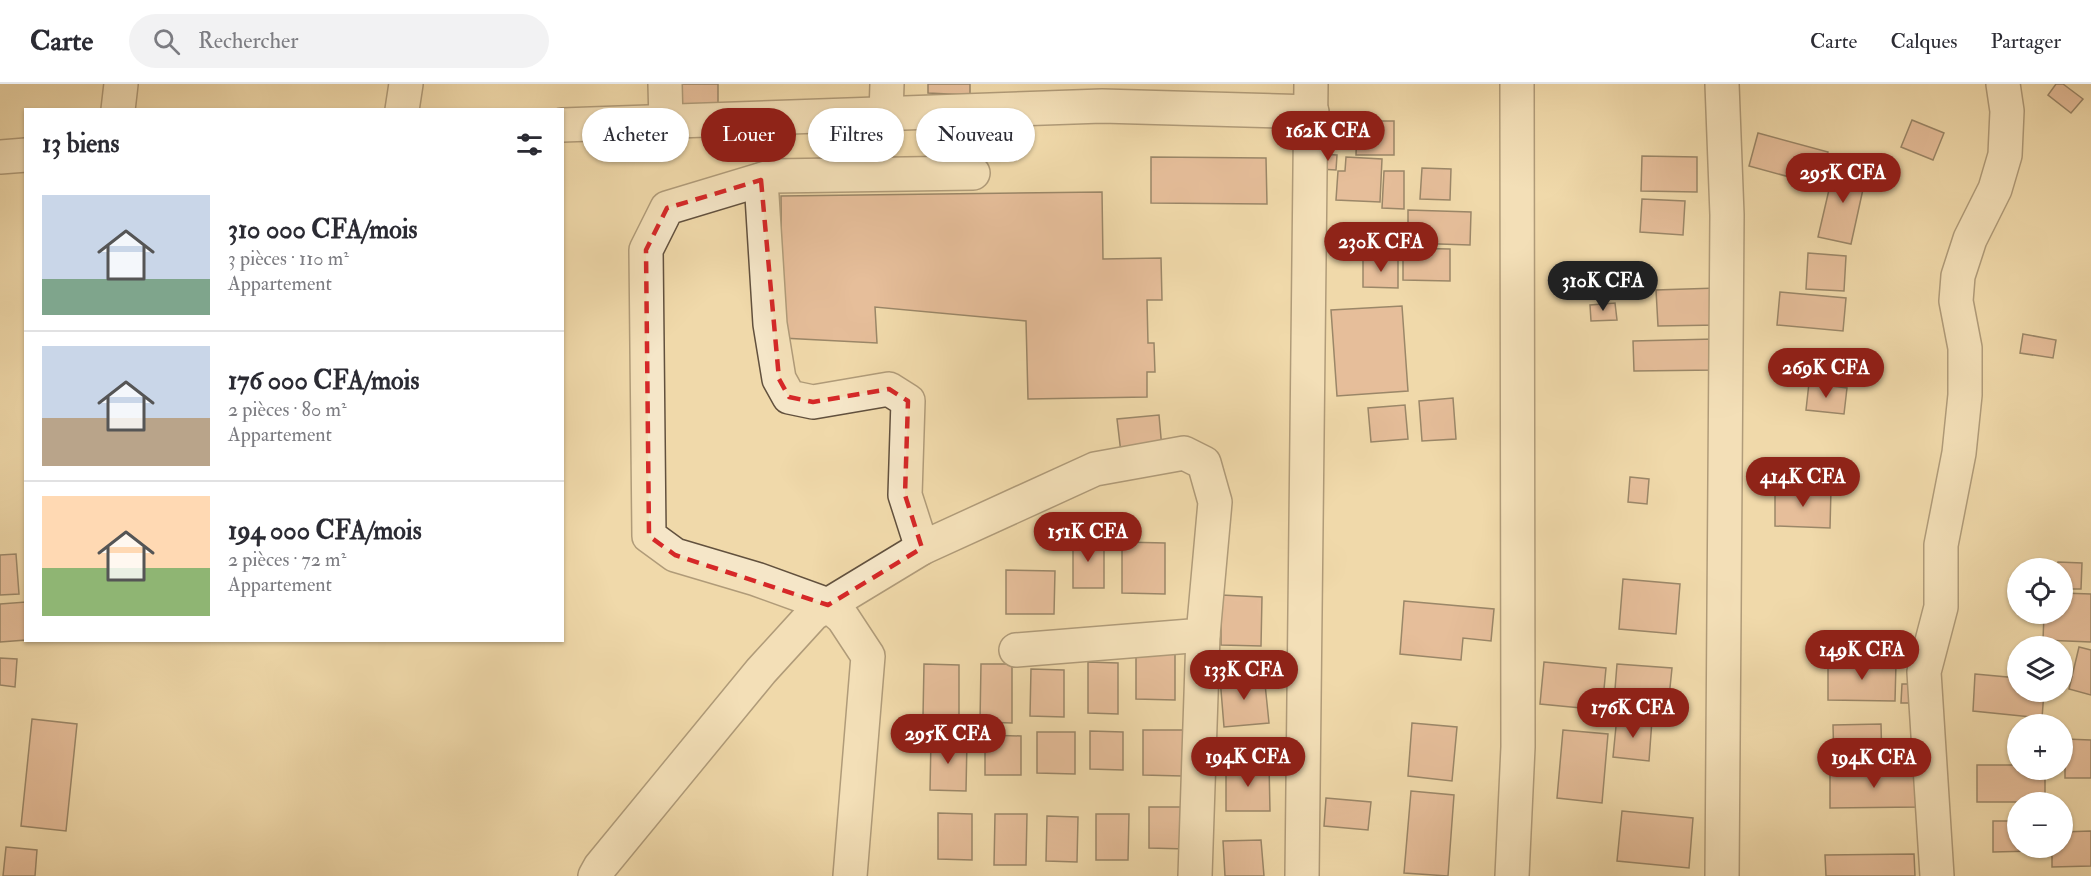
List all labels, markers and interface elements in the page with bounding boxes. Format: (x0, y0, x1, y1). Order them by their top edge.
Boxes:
search box (129, 14, 549, 68)
text: Carte (30, 24, 93, 59)
icon: search (150, 25, 183, 58)
text: Rechercher (198, 27, 298, 55)
text: Carte (1810, 28, 1857, 55)
text: Calques (1890, 28, 1957, 55)
text: Partager (1990, 28, 2061, 55)
chip: Acheter (582, 108, 689, 162)
chip: Louer (701, 108, 796, 162)
chip: Filtres (808, 108, 904, 162)
chip: Nouveau (916, 108, 1035, 162)
pin: 162K CFA (1266, 111, 1390, 162)
text: 162K CFA (1286, 118, 1370, 143)
text: 13 biens (42, 128, 119, 160)
icon: filters (513, 128, 546, 161)
pin: 295K CFA (1781, 153, 1905, 204)
text: 295K CFA (1800, 160, 1886, 185)
text: 310 000 CFA/mois (228, 214, 418, 246)
icon: home (90, 219, 162, 291)
pin: 230K CFA (1319, 222, 1443, 273)
text: 230K CFA (1338, 229, 1424, 254)
text: 3 pièces · 110 m² (228, 246, 349, 271)
pin: 310K CFA (1541, 261, 1665, 312)
text: 310K CFA (1562, 268, 1644, 293)
text: Appartement (228, 271, 332, 296)
pin: 269K CFA (1764, 348, 1888, 399)
text: 269K CFA (1782, 355, 1870, 380)
text: 176 000 CFA/mois (228, 365, 419, 397)
icon: home (90, 370, 162, 442)
text: 2 pièces · 80 m² (228, 397, 347, 422)
text: Appartement (228, 422, 332, 447)
pin: 414K CFA (1741, 457, 1865, 508)
text: 414K CFA (1760, 464, 1846, 489)
pin: 151K CFA (1026, 512, 1150, 563)
text: 194 000 CFA/mois (228, 515, 422, 547)
text: 151K CFA (1048, 519, 1128, 544)
icon: home (90, 520, 162, 592)
text: 2 pièces · 72 m² (228, 547, 346, 572)
map controls (2007, 558, 2073, 858)
button: locate (2007, 558, 2073, 624)
text: Appartement (228, 572, 332, 597)
pin: 149K CFA (1800, 630, 1924, 681)
button: layers (2007, 636, 2073, 702)
text: 149K CFA (1819, 637, 1905, 662)
pin: 133K CFA (1182, 650, 1306, 701)
text: 133K CFA (1204, 657, 1284, 682)
pin: 176K CFA (1571, 688, 1695, 739)
text: 176K CFA (1591, 695, 1675, 720)
pin: 295K CFA (886, 714, 1010, 765)
button: + (2007, 714, 2073, 780)
text: 295K CFA (905, 721, 991, 746)
pin: 194K CFA (1186, 737, 1310, 788)
pin: 194K CFA (1812, 738, 1936, 789)
text: 194K CFA (1205, 744, 1291, 769)
text: 194K CFA (1831, 745, 1917, 770)
button: − (2007, 792, 2073, 858)

